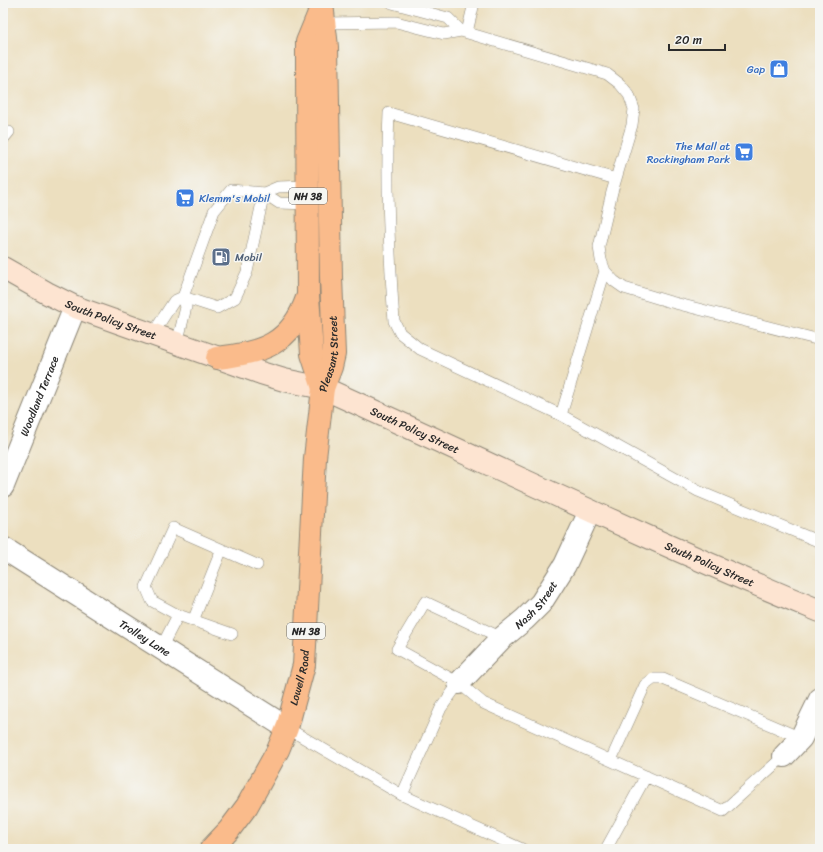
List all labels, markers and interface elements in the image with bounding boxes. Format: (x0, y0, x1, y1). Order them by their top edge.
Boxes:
scale bar (669, 26, 725, 52)
text: 20 m (675, 29, 702, 51)
shop icon: Gap (768, 58, 790, 80)
place label: Gap (747, 60, 765, 79)
place label: The Mall at Rockingham Park (647, 137, 730, 169)
supermarket icon: The Mall at Rockingham Park (733, 141, 755, 163)
supermarket icon: Klemm's Mobil (174, 187, 196, 209)
road number: NH 38 (289, 188, 327, 204)
place label: Klemm's Mobil (199, 189, 271, 208)
fuel station icon: Mobil (210, 246, 232, 268)
place label: Mobil (235, 248, 263, 267)
street label: South Policy Street (62, 295, 159, 345)
street label: Pleasant Street (314, 315, 344, 393)
street label: Woodland Terrace (15, 353, 65, 439)
street label: South Policy Street (367, 402, 462, 459)
street label: South Policy Street (662, 536, 757, 592)
street label: Nash Street (510, 577, 563, 634)
street label: Trolley Lane (115, 615, 175, 662)
road number: NH 38 (287, 623, 325, 639)
street label: Lowell Road (284, 648, 315, 708)

